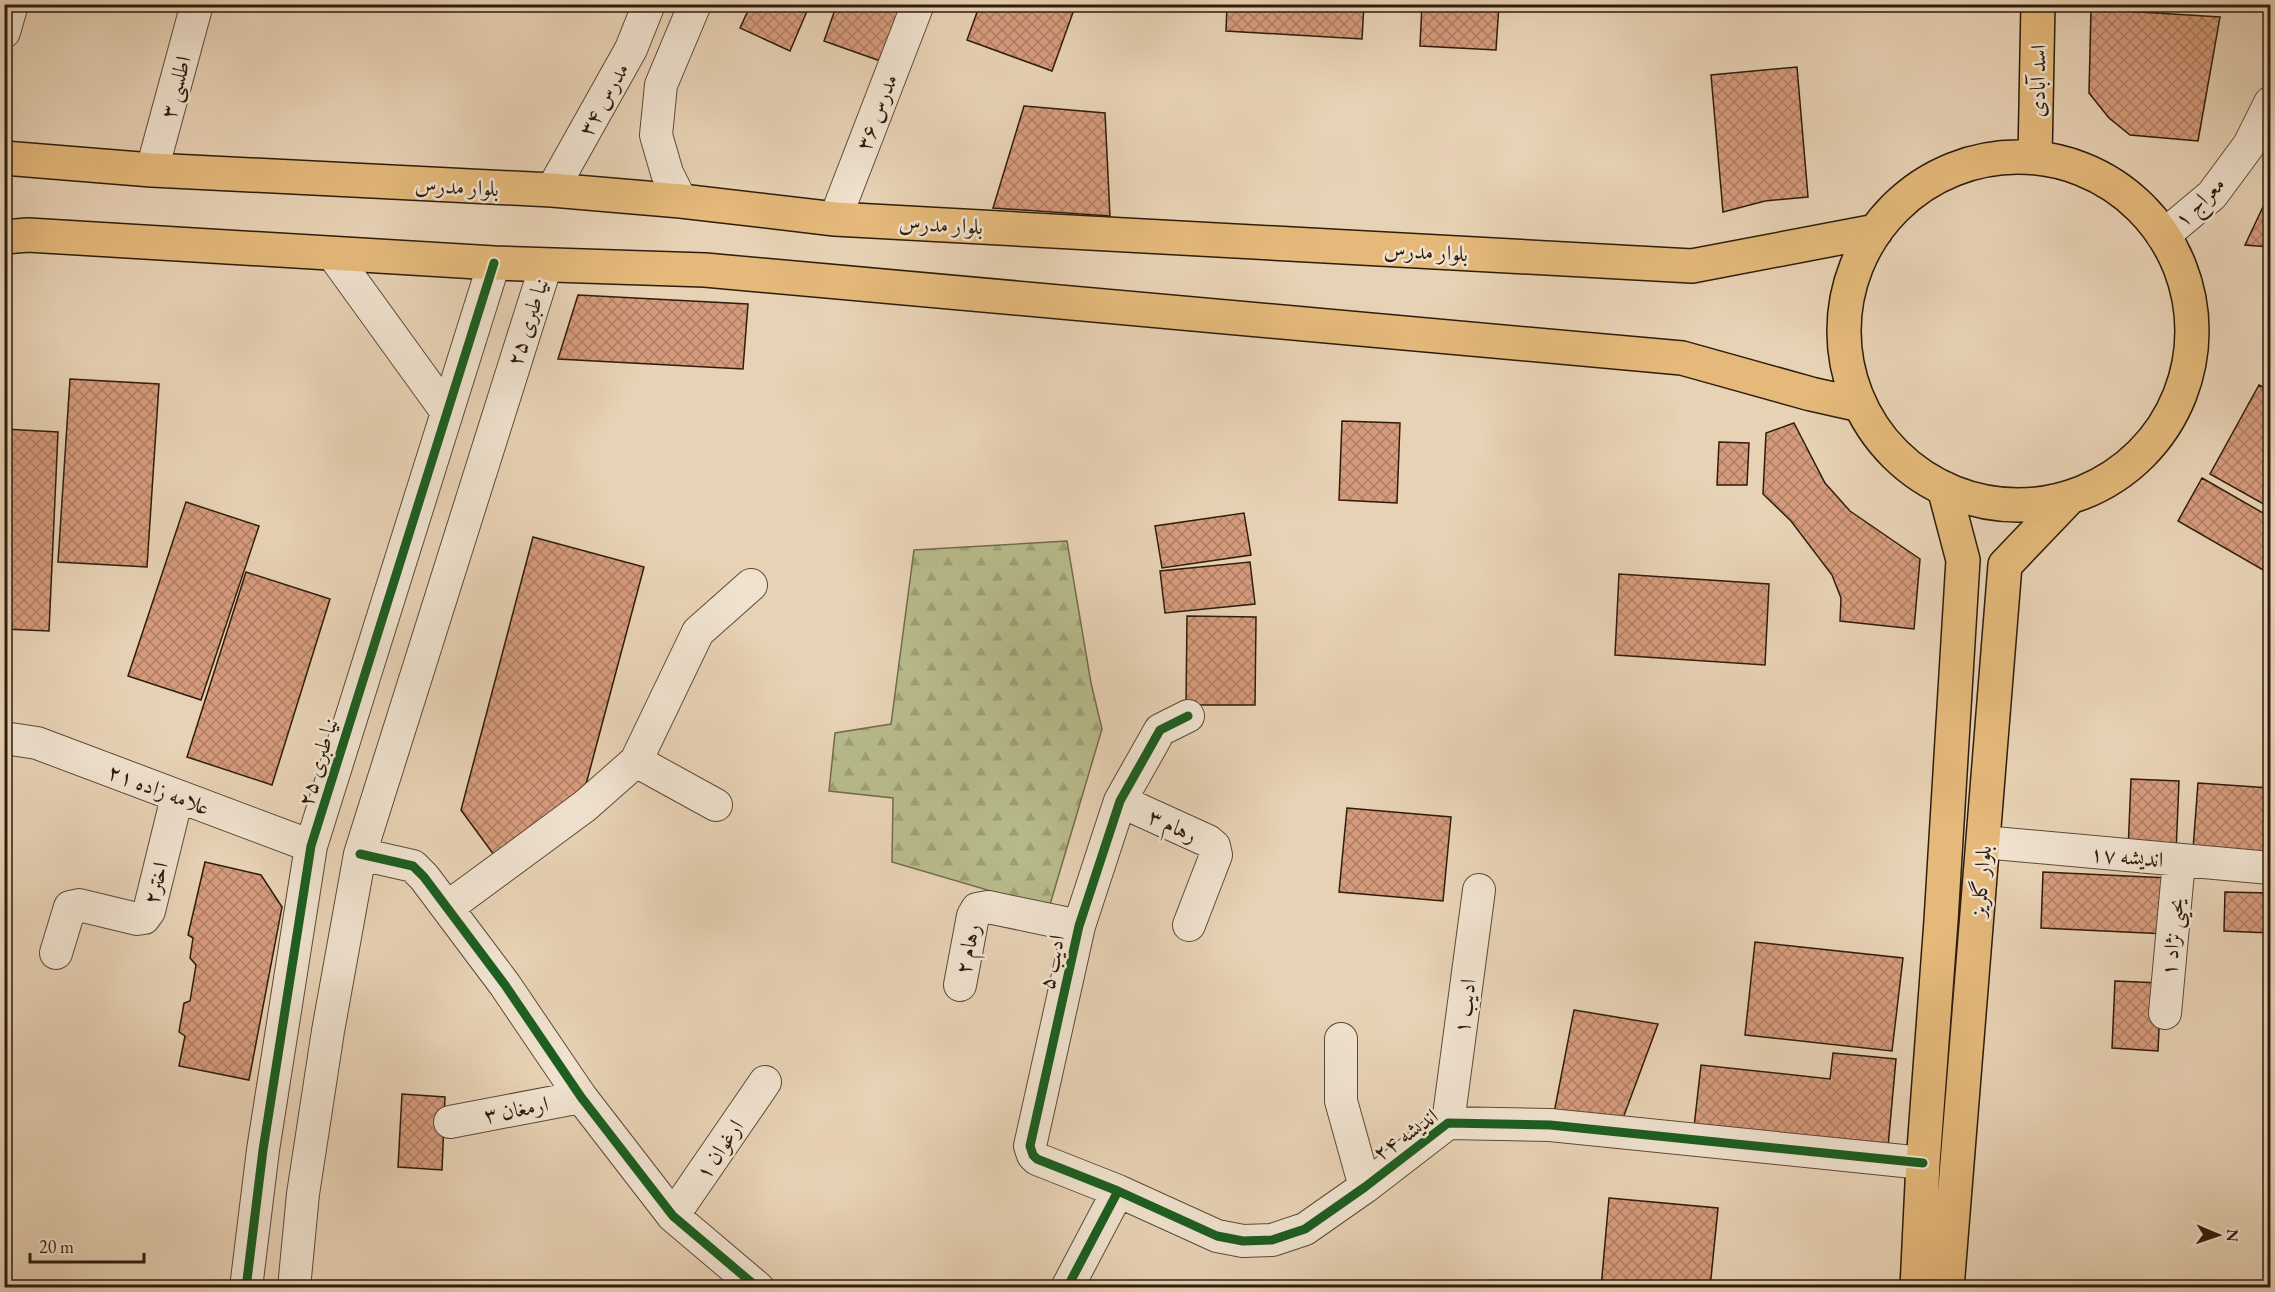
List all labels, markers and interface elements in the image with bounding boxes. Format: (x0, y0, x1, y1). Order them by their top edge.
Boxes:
street label: اسد آبادی (2022, 44, 2053, 118)
street label: اطلسی ۳ (153, 53, 199, 122)
street label: مدرس ۳۴ (571, 57, 635, 141)
street label: مدرس ۳۶ (849, 70, 904, 155)
street label: بلوار مدرس (414, 170, 500, 203)
street label: معراج ۱ (2168, 170, 2235, 237)
street label: بلوار مدرس (898, 208, 984, 241)
street label: بلوار مدرس (1383, 235, 1469, 268)
street label: نیا طبری ۲۵ (500, 275, 555, 370)
street label: نیا طبری ۲۵ (290, 715, 345, 810)
street label: علامه زاده ۲۱ (104, 757, 214, 822)
street label: رهام ۳ (1141, 802, 1202, 854)
street label: اندیشه ۱۷ (2089, 839, 2165, 874)
street label: بلوار گلریز (1963, 844, 1998, 920)
street label: اختر۲ (136, 859, 175, 908)
street label: یحیی نژاد ۱ (2154, 896, 2195, 978)
street label: رهام ۲ (948, 921, 992, 978)
street label: ادیب ۵ (1032, 932, 1071, 992)
street label: ادیب ۱ (1446, 977, 1483, 1036)
street label: ارمغان ۳ (481, 1089, 551, 1130)
street label: اندیشه ۲۴ (1367, 1102, 1444, 1167)
street label: ارغوان ۱ (689, 1114, 750, 1185)
north arrow (2188, 1205, 2248, 1265)
scale bar (30, 1226, 144, 1264)
text: N (2222, 1229, 2243, 1242)
text: 20 m (39, 1235, 74, 1258)

